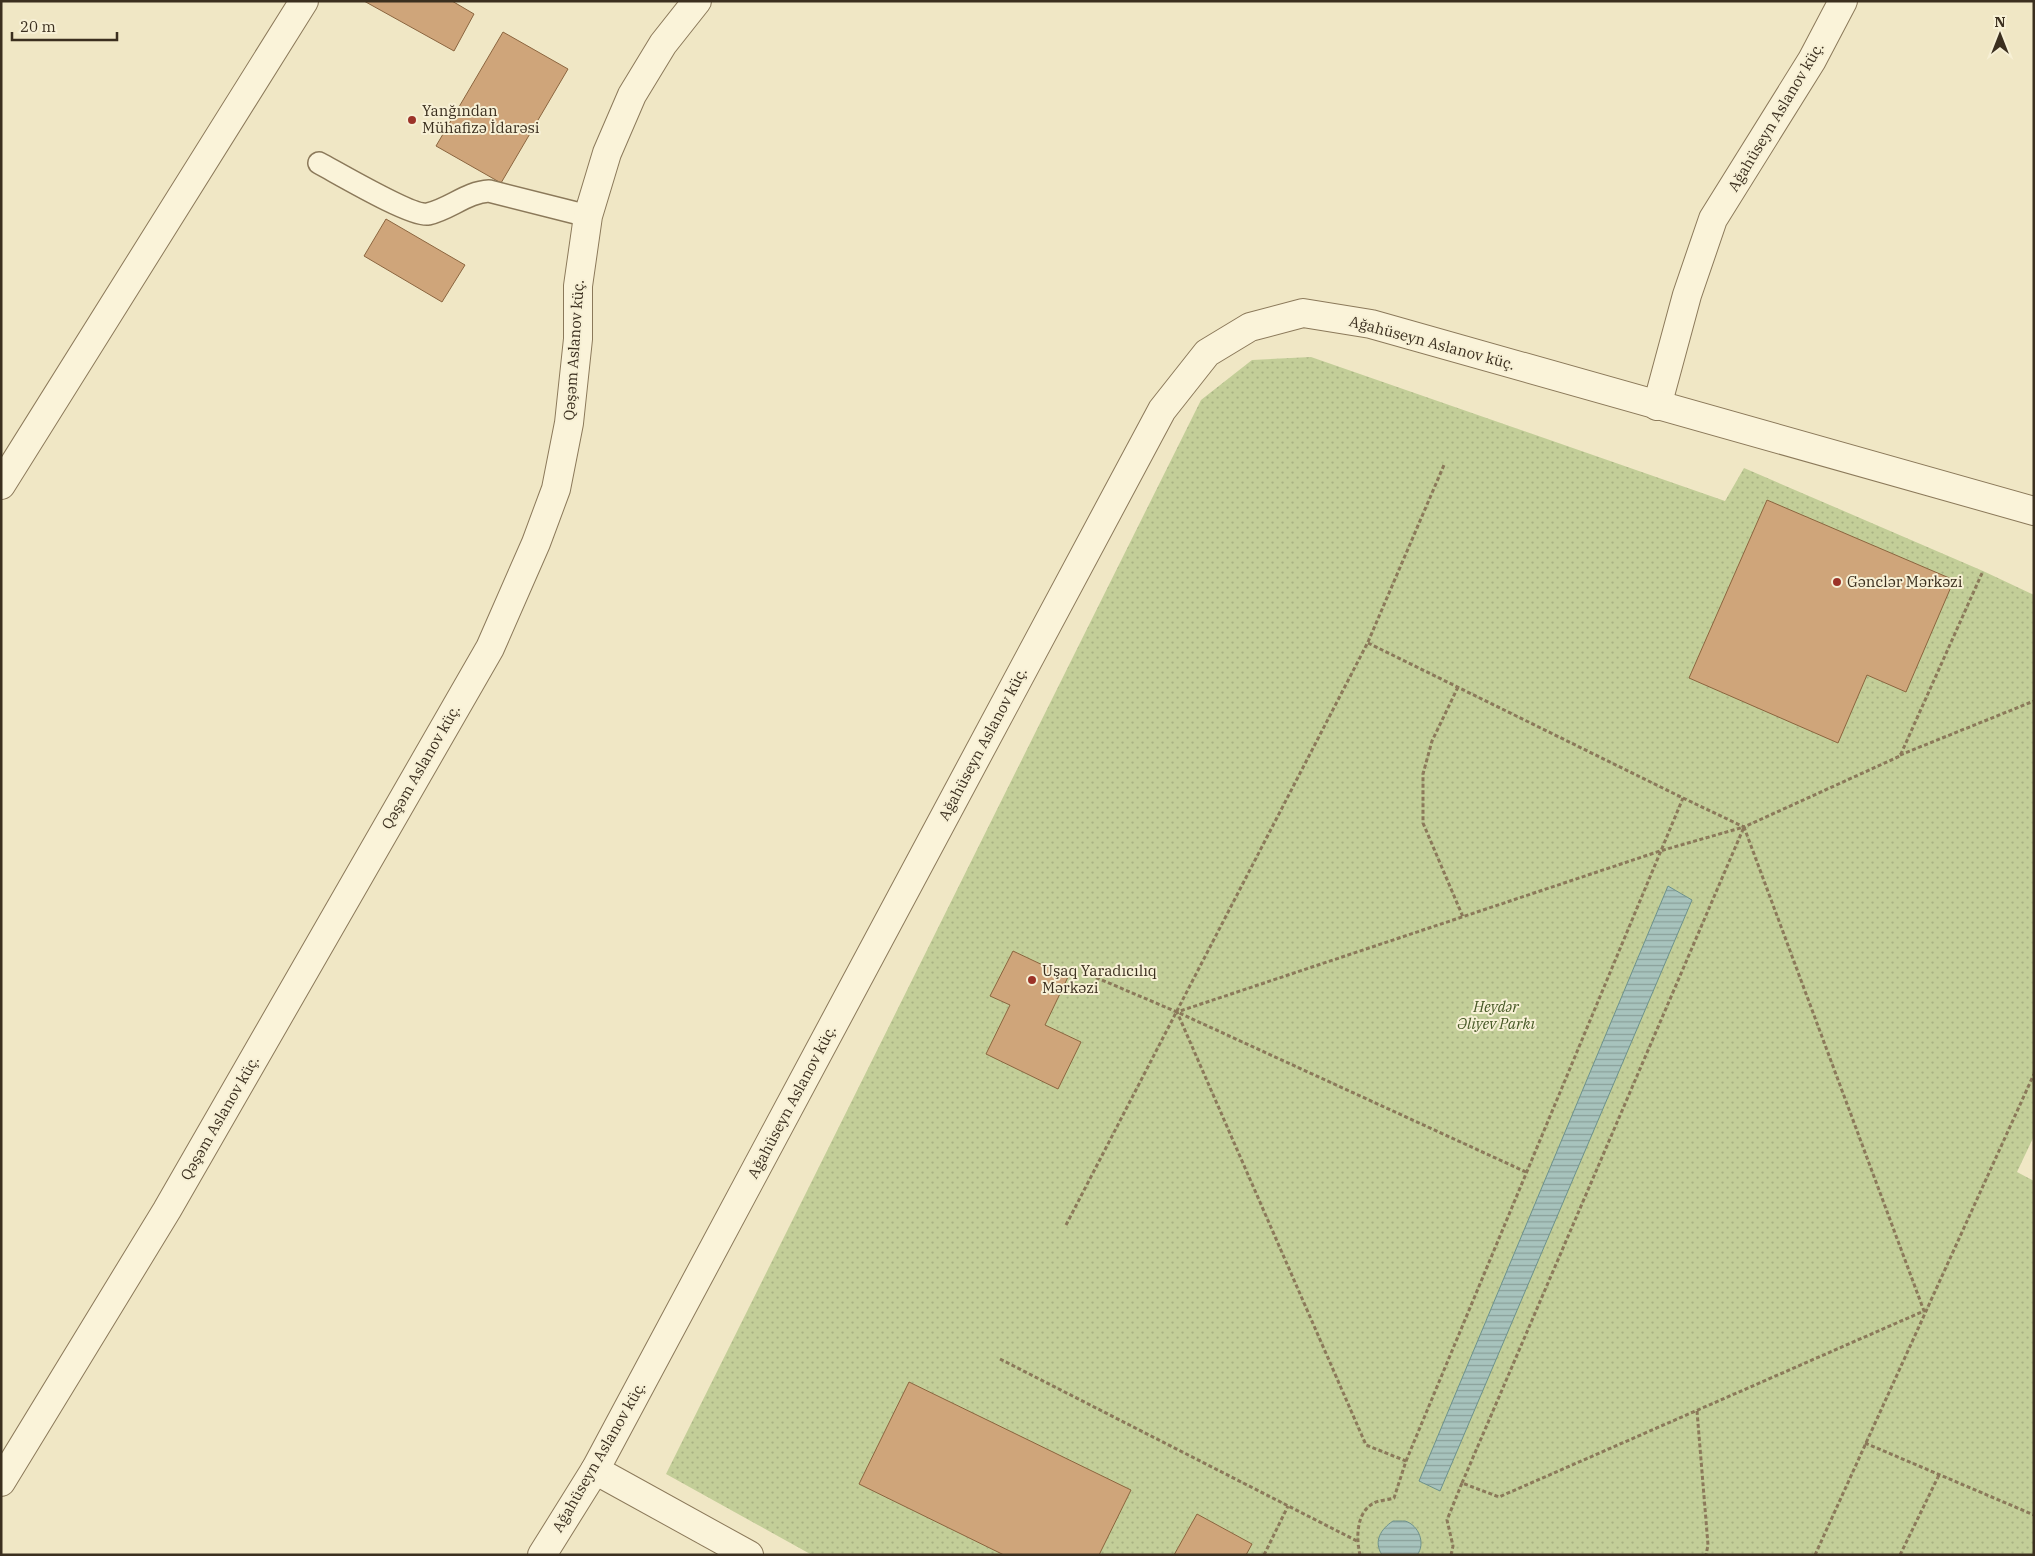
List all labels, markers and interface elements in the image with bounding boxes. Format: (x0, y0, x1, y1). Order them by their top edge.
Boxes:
scale bar (12, 10, 118, 42)
north arrow (1975, 10, 2025, 60)
text: N (1994, 13, 2006, 31)
text: 20 m (20, 17, 56, 36)
street label: Ağahüseyn Aslanov küç. (1723, 39, 1828, 195)
place label: Yanğından Mühafizə İdarəsi (422, 101, 540, 137)
marker: Yanğından Mühafizə İdarəsi (406, 114, 418, 126)
street label: Qəşəm Aslanov küç. (559, 279, 588, 421)
street label: Ağahüseyn Aslanov küç. (1347, 311, 1517, 374)
place label: Gənclər Mərkəzi (1847, 572, 1963, 591)
marker: Gənclər Mərkəzi (1831, 576, 1843, 588)
street label: Ağahüseyn Aslanov küç. (934, 664, 1031, 824)
street label: Qəşəm Aslanov küç. (377, 701, 464, 833)
place label: Uşaq Yaradıcılıq Mərkəzi (1042, 961, 1157, 997)
marker: Uşaq Yaradıcılıq Mərkəzi (1026, 974, 1038, 986)
park label: Heydər Əliyev Parkı (1457, 997, 1535, 1033)
street label: Ağahüseyn Aslanov küç. (743, 1022, 840, 1182)
street label: Qəşəm Aslanov küç. (176, 1052, 263, 1184)
street label: Ağahüseyn Aslanov küç. (548, 1378, 649, 1535)

